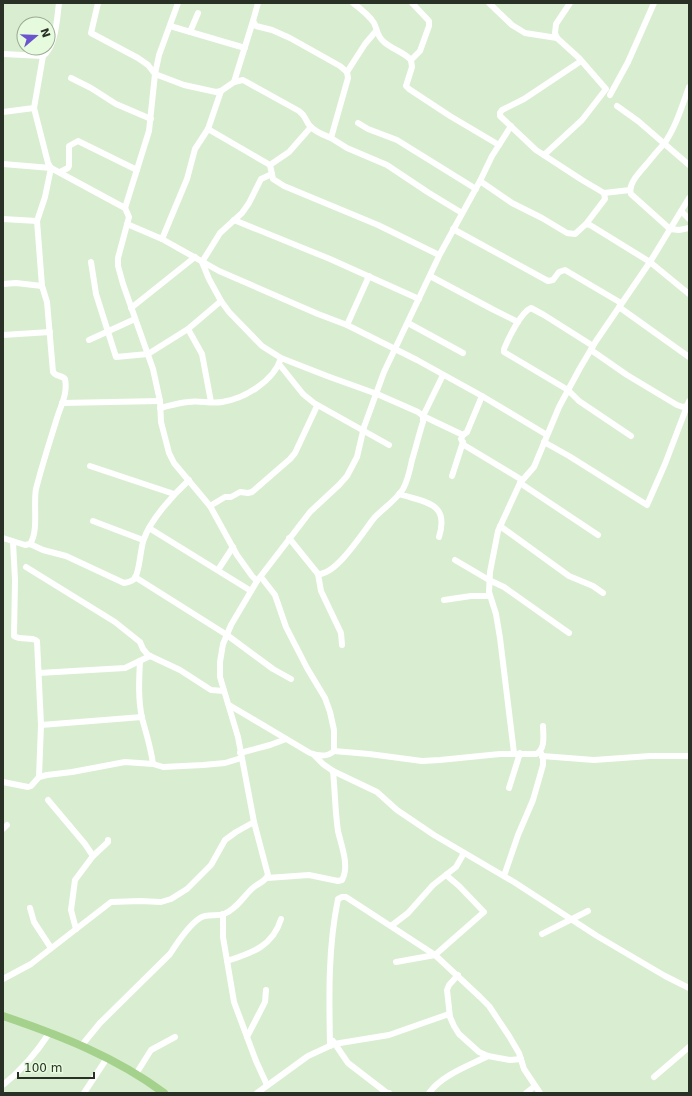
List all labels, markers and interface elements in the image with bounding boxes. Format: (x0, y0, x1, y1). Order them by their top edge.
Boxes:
north arrow (16, 16, 56, 56)
text: N (37, 26, 53, 39)
scale bar (18, 1054, 94, 1080)
text: 100 m (24, 1061, 62, 1075)

